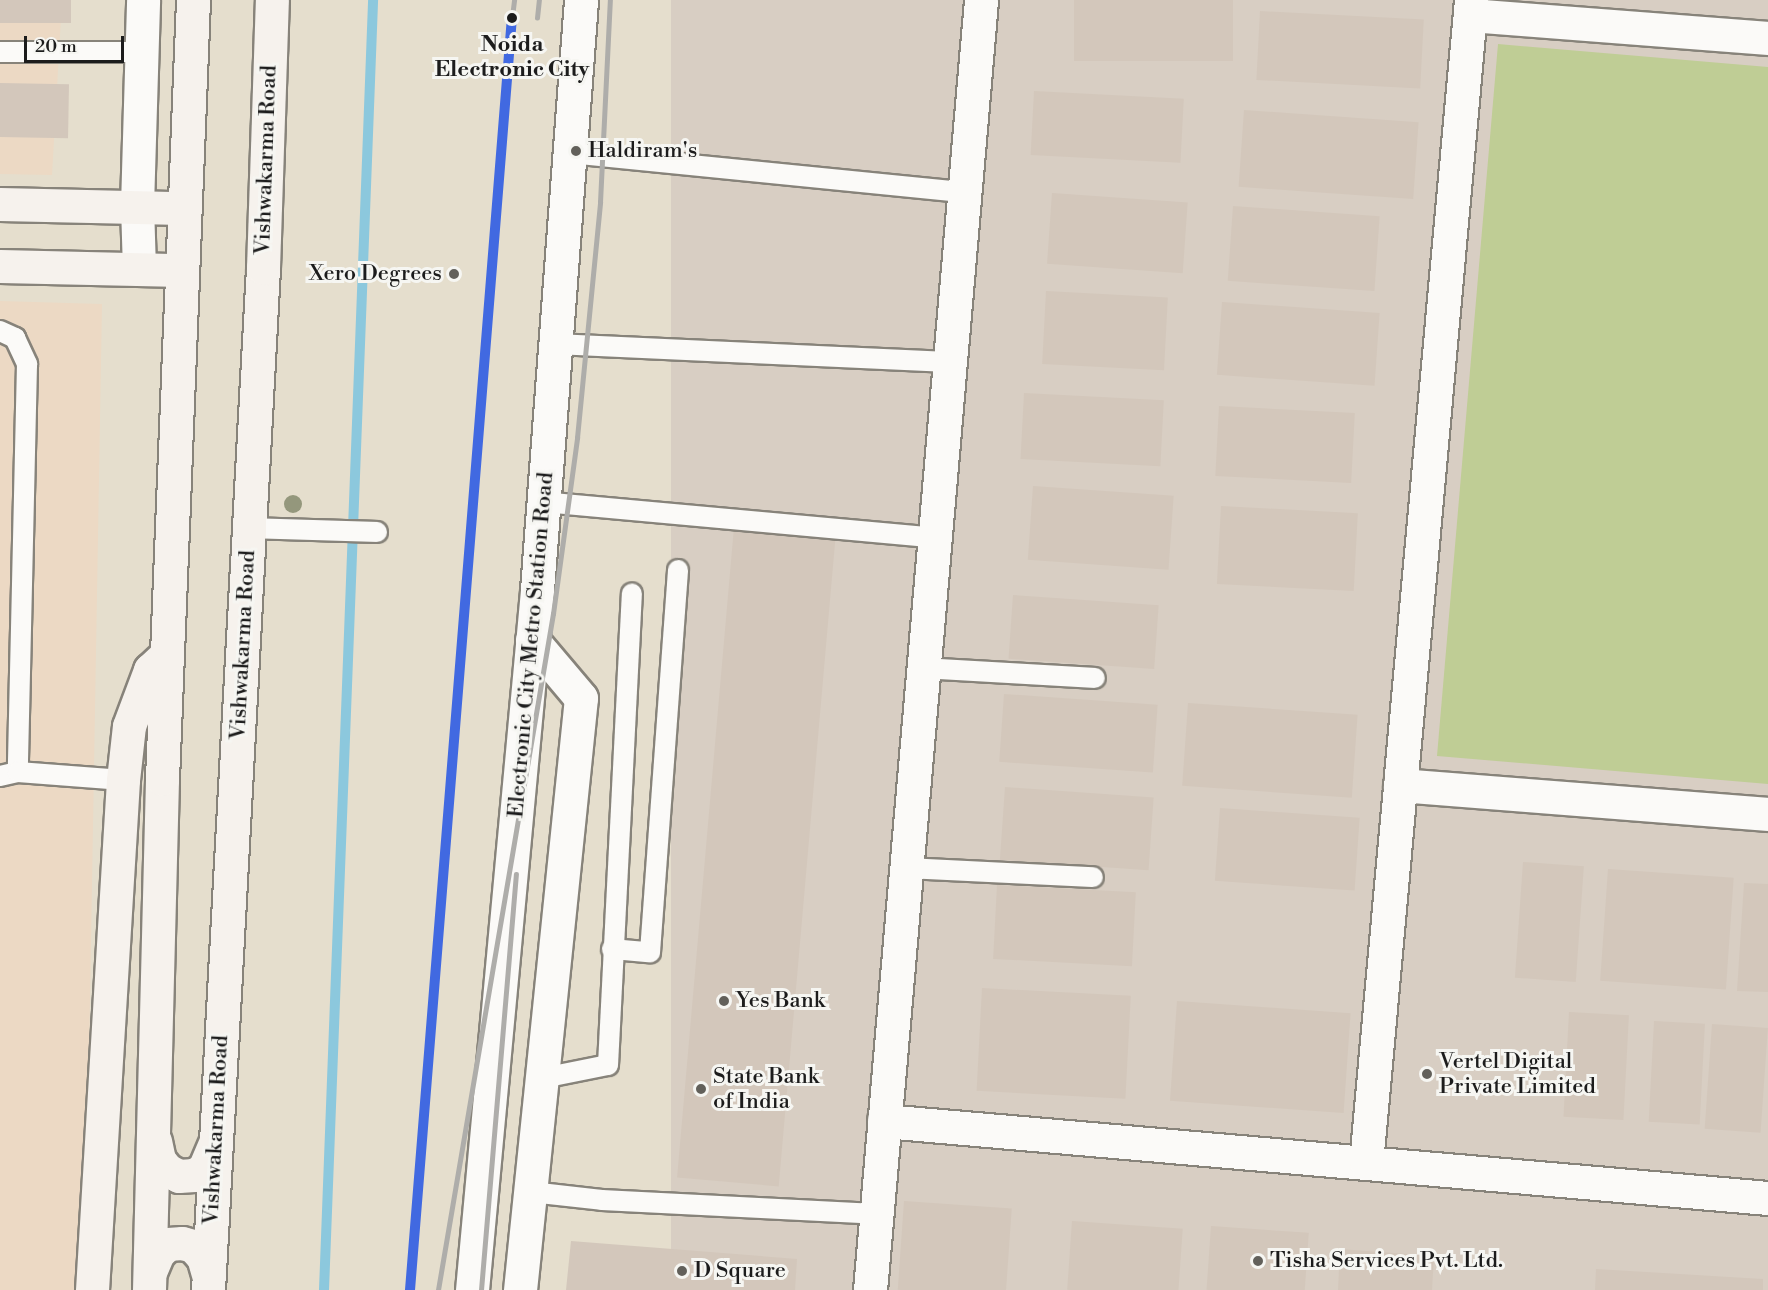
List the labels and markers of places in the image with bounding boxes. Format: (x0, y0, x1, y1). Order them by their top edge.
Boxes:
marker: Noida Electronic City (501, 7, 523, 29)
place label: Noida Electronic City (435, 31, 589, 82)
place label: Haldiram's (588, 138, 697, 164)
marker: Haldiram's (569, 144, 583, 158)
place label: Xero Degrees (309, 261, 442, 287)
marker: Xero Degrees (447, 267, 461, 281)
place label: Yes Bank (736, 988, 825, 1014)
marker: Yes Bank (717, 994, 731, 1008)
place label: Vertel Digital Private Limited (1439, 1048, 1596, 1100)
place label: State Bank of India (713, 1063, 819, 1114)
marker: Vertel Digital Private Limited (1420, 1067, 1434, 1081)
marker: State Bank of India (694, 1082, 708, 1096)
place label: Tisha Services Pvt. Ltd. (1270, 1248, 1503, 1274)
marker: Tisha Services Pvt. Ltd. (1251, 1254, 1265, 1268)
place label: D Square (694, 1258, 786, 1284)
marker: D Square (675, 1264, 689, 1278)

